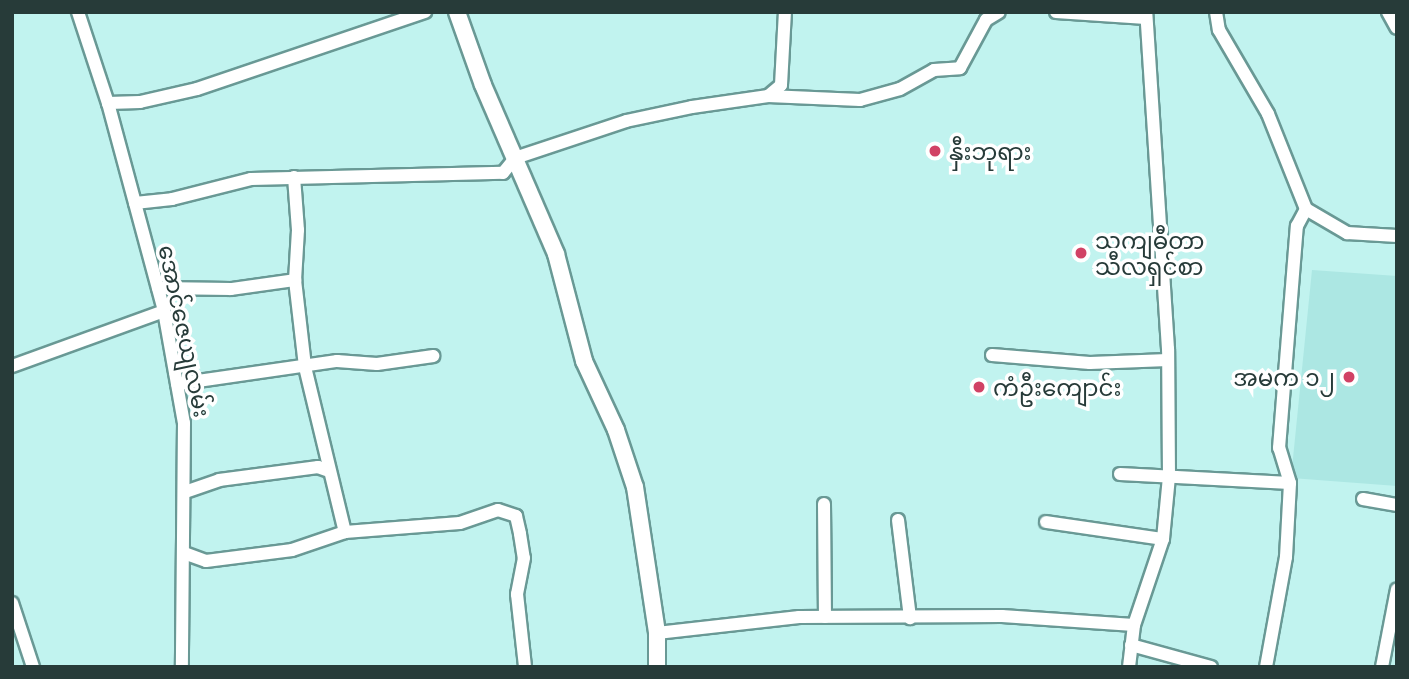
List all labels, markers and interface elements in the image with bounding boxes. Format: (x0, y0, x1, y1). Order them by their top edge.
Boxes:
place label: နှီးဘုရား (949, 137, 1032, 165)
marker: နှီးဘုရား (927, 143, 943, 159)
place label: သကျဓီတာ သီလရှင်စာ (1095, 226, 1205, 280)
street label: အောင်ဇေယျလမ်း (153, 242, 217, 420)
marker: သကျဓီတာ သီလရှင်စာ (1073, 245, 1089, 261)
place label: အမက ၁၂ (1233, 363, 1335, 391)
marker: အမက ၁၂ (1341, 369, 1357, 385)
place label: ကံဦးကျောင်း (993, 373, 1121, 401)
marker: ကံဦးကျောင်း (971, 379, 987, 395)

